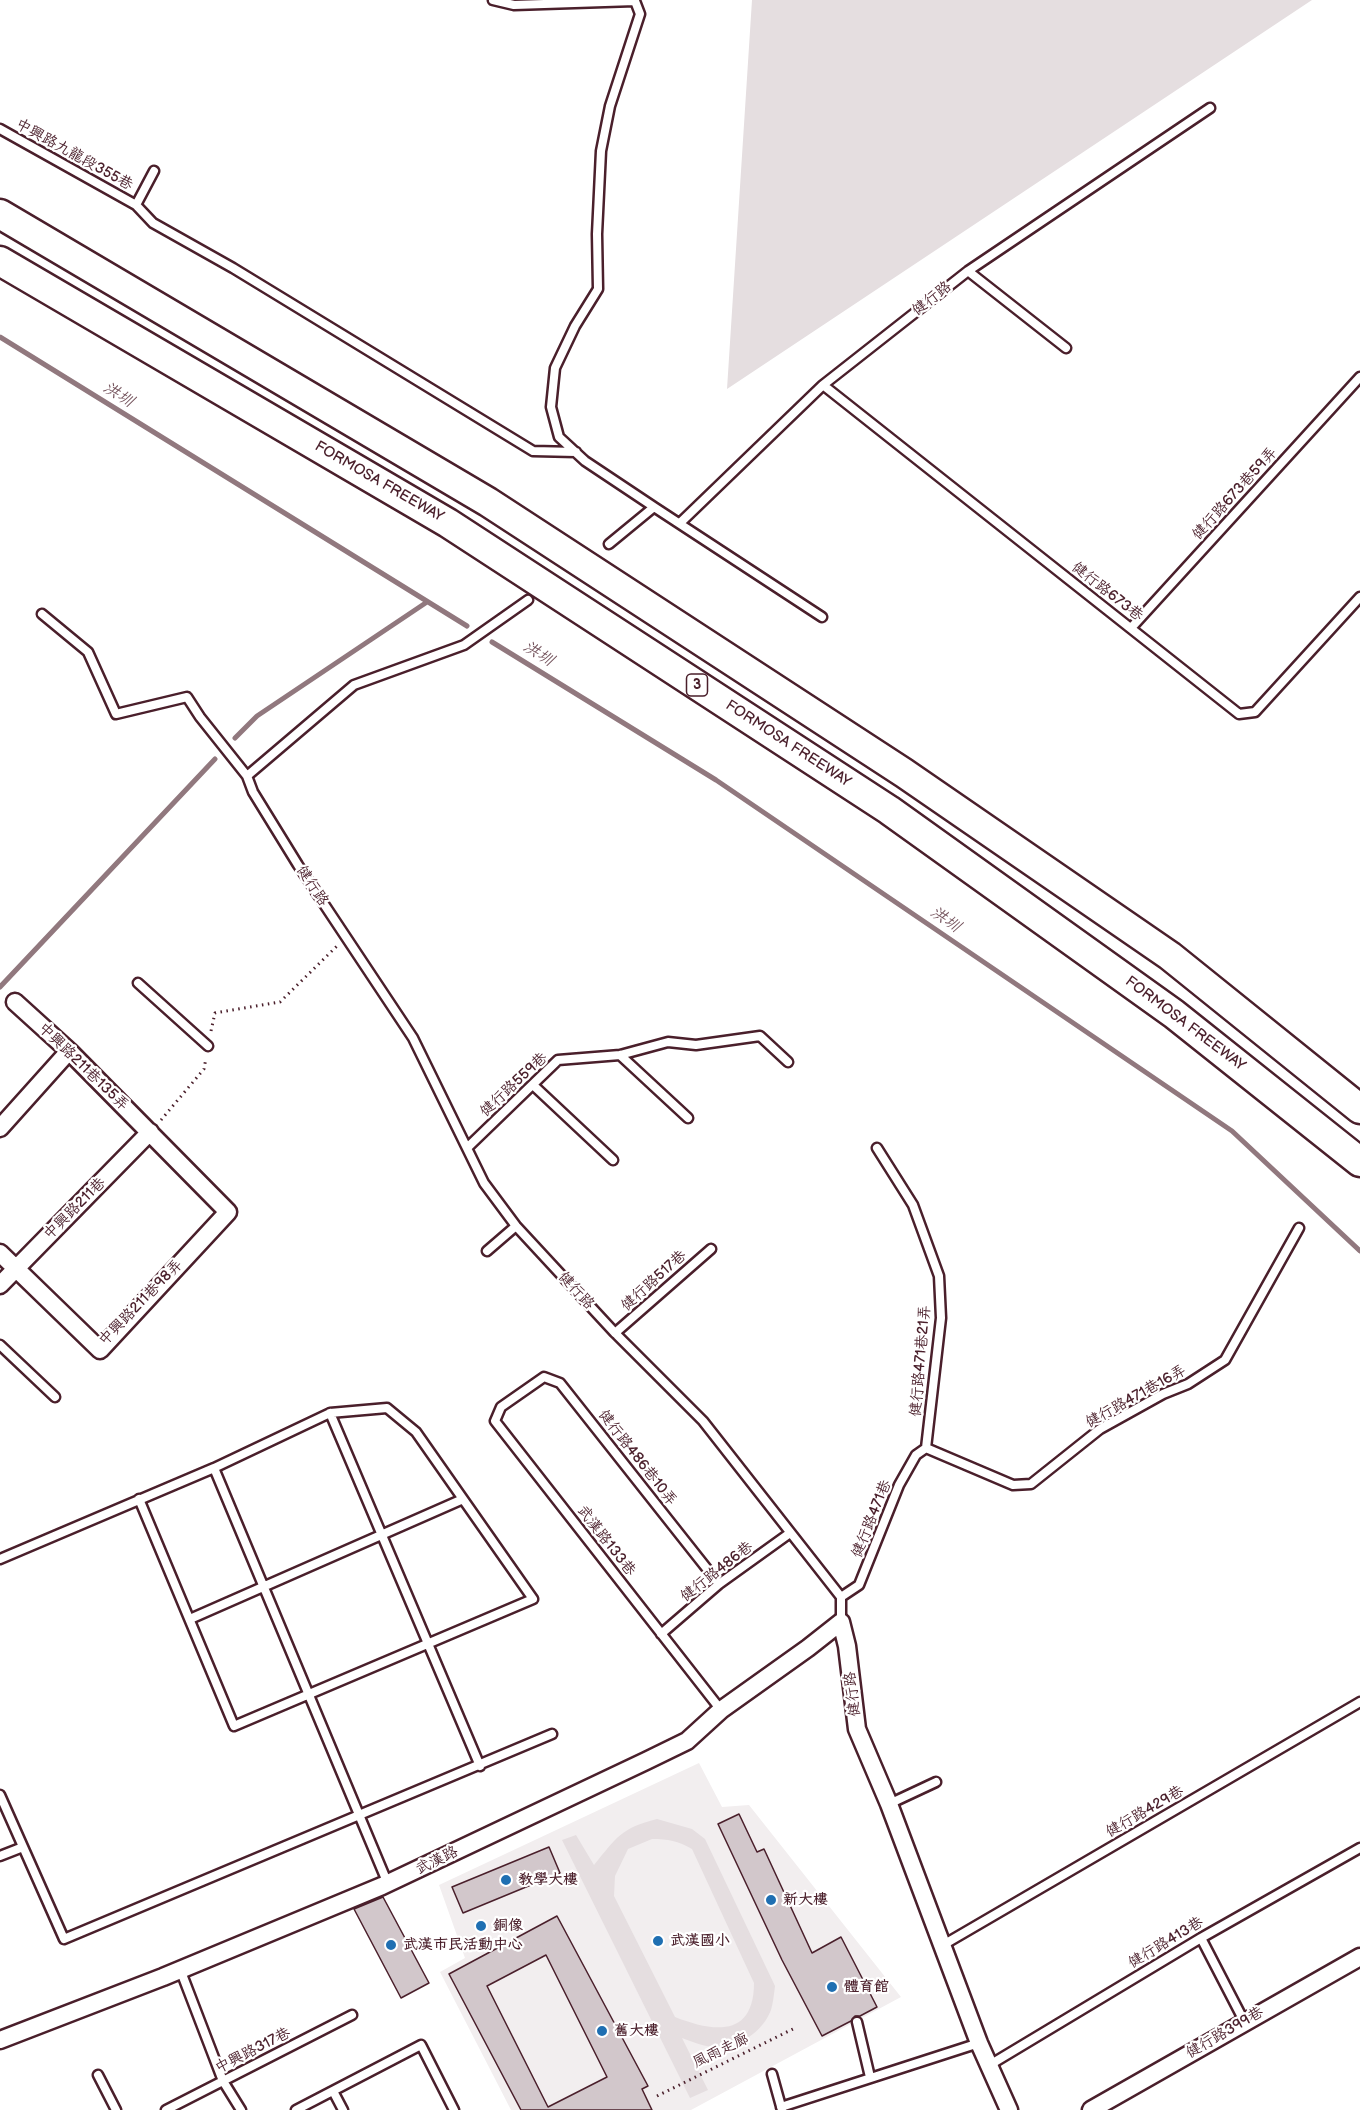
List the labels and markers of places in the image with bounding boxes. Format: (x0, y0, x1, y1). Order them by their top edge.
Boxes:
place label: 教學大樓 (518, 1871, 578, 1889)
marker: 教學大樓 (499, 1873, 513, 1887)
place label: 新大樓 (783, 1891, 828, 1909)
marker: 新大樓 (764, 1893, 778, 1907)
place label: 銅像 (493, 1917, 523, 1935)
marker: 銅像 (474, 1919, 488, 1933)
place label: 武漢國小 (670, 1932, 730, 1950)
marker: 武漢國小 (651, 1934, 665, 1948)
place label: 武漢市民活動中心 (403, 1936, 523, 1954)
marker: 武漢市民活動中心 (384, 1938, 398, 1952)
place label: 體育館 (844, 1978, 889, 1996)
marker: 體育館 (825, 1980, 839, 1994)
place label: 舊大樓 (614, 2022, 659, 2040)
marker: 舊大樓 (595, 2024, 609, 2038)

